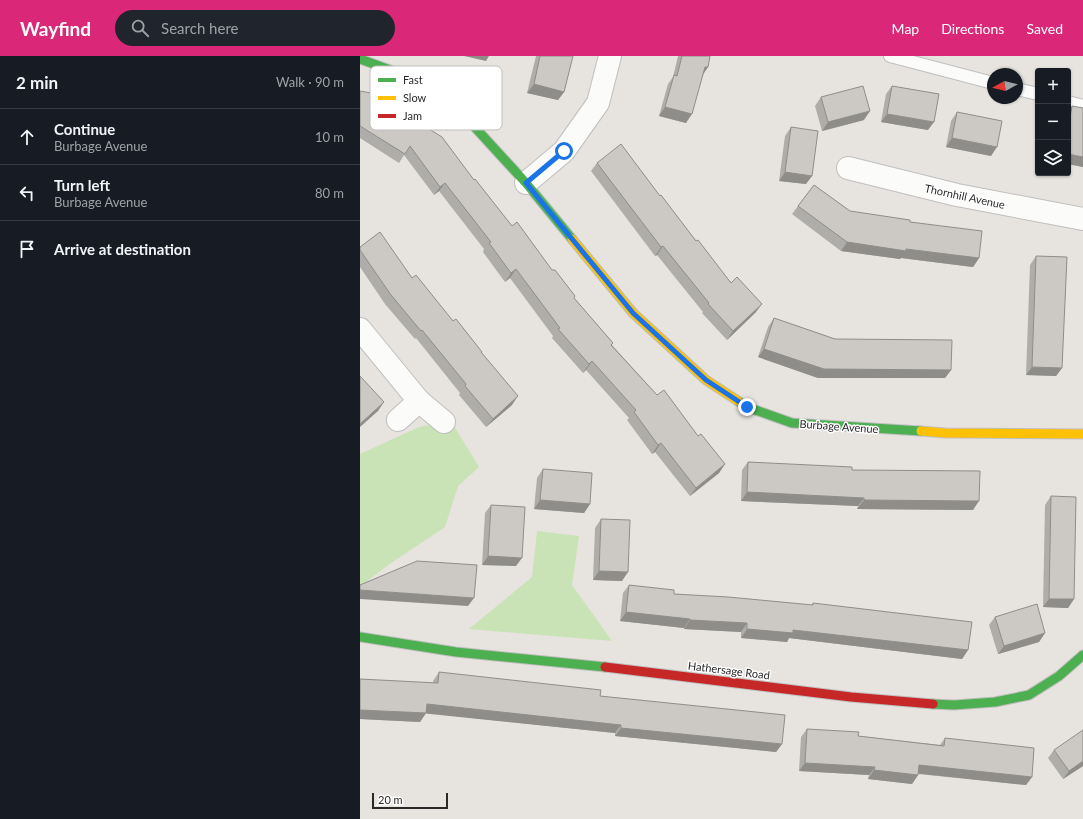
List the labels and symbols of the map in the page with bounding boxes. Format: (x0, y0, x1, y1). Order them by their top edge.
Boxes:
legend (370, 66, 502, 130)
north arrow (987, 68, 1023, 104)
text: Fast (403, 73, 423, 86)
text: Slow (403, 91, 427, 104)
text: Jam (403, 109, 422, 122)
route start (555, 142, 573, 160)
street label: Thornhill Avenue (924, 181, 1007, 211)
route end (738, 398, 756, 416)
street label: Burbage Avenue (799, 417, 879, 435)
street label: Hathersage Road (687, 659, 771, 681)
scale bar (372, 791, 448, 810)

